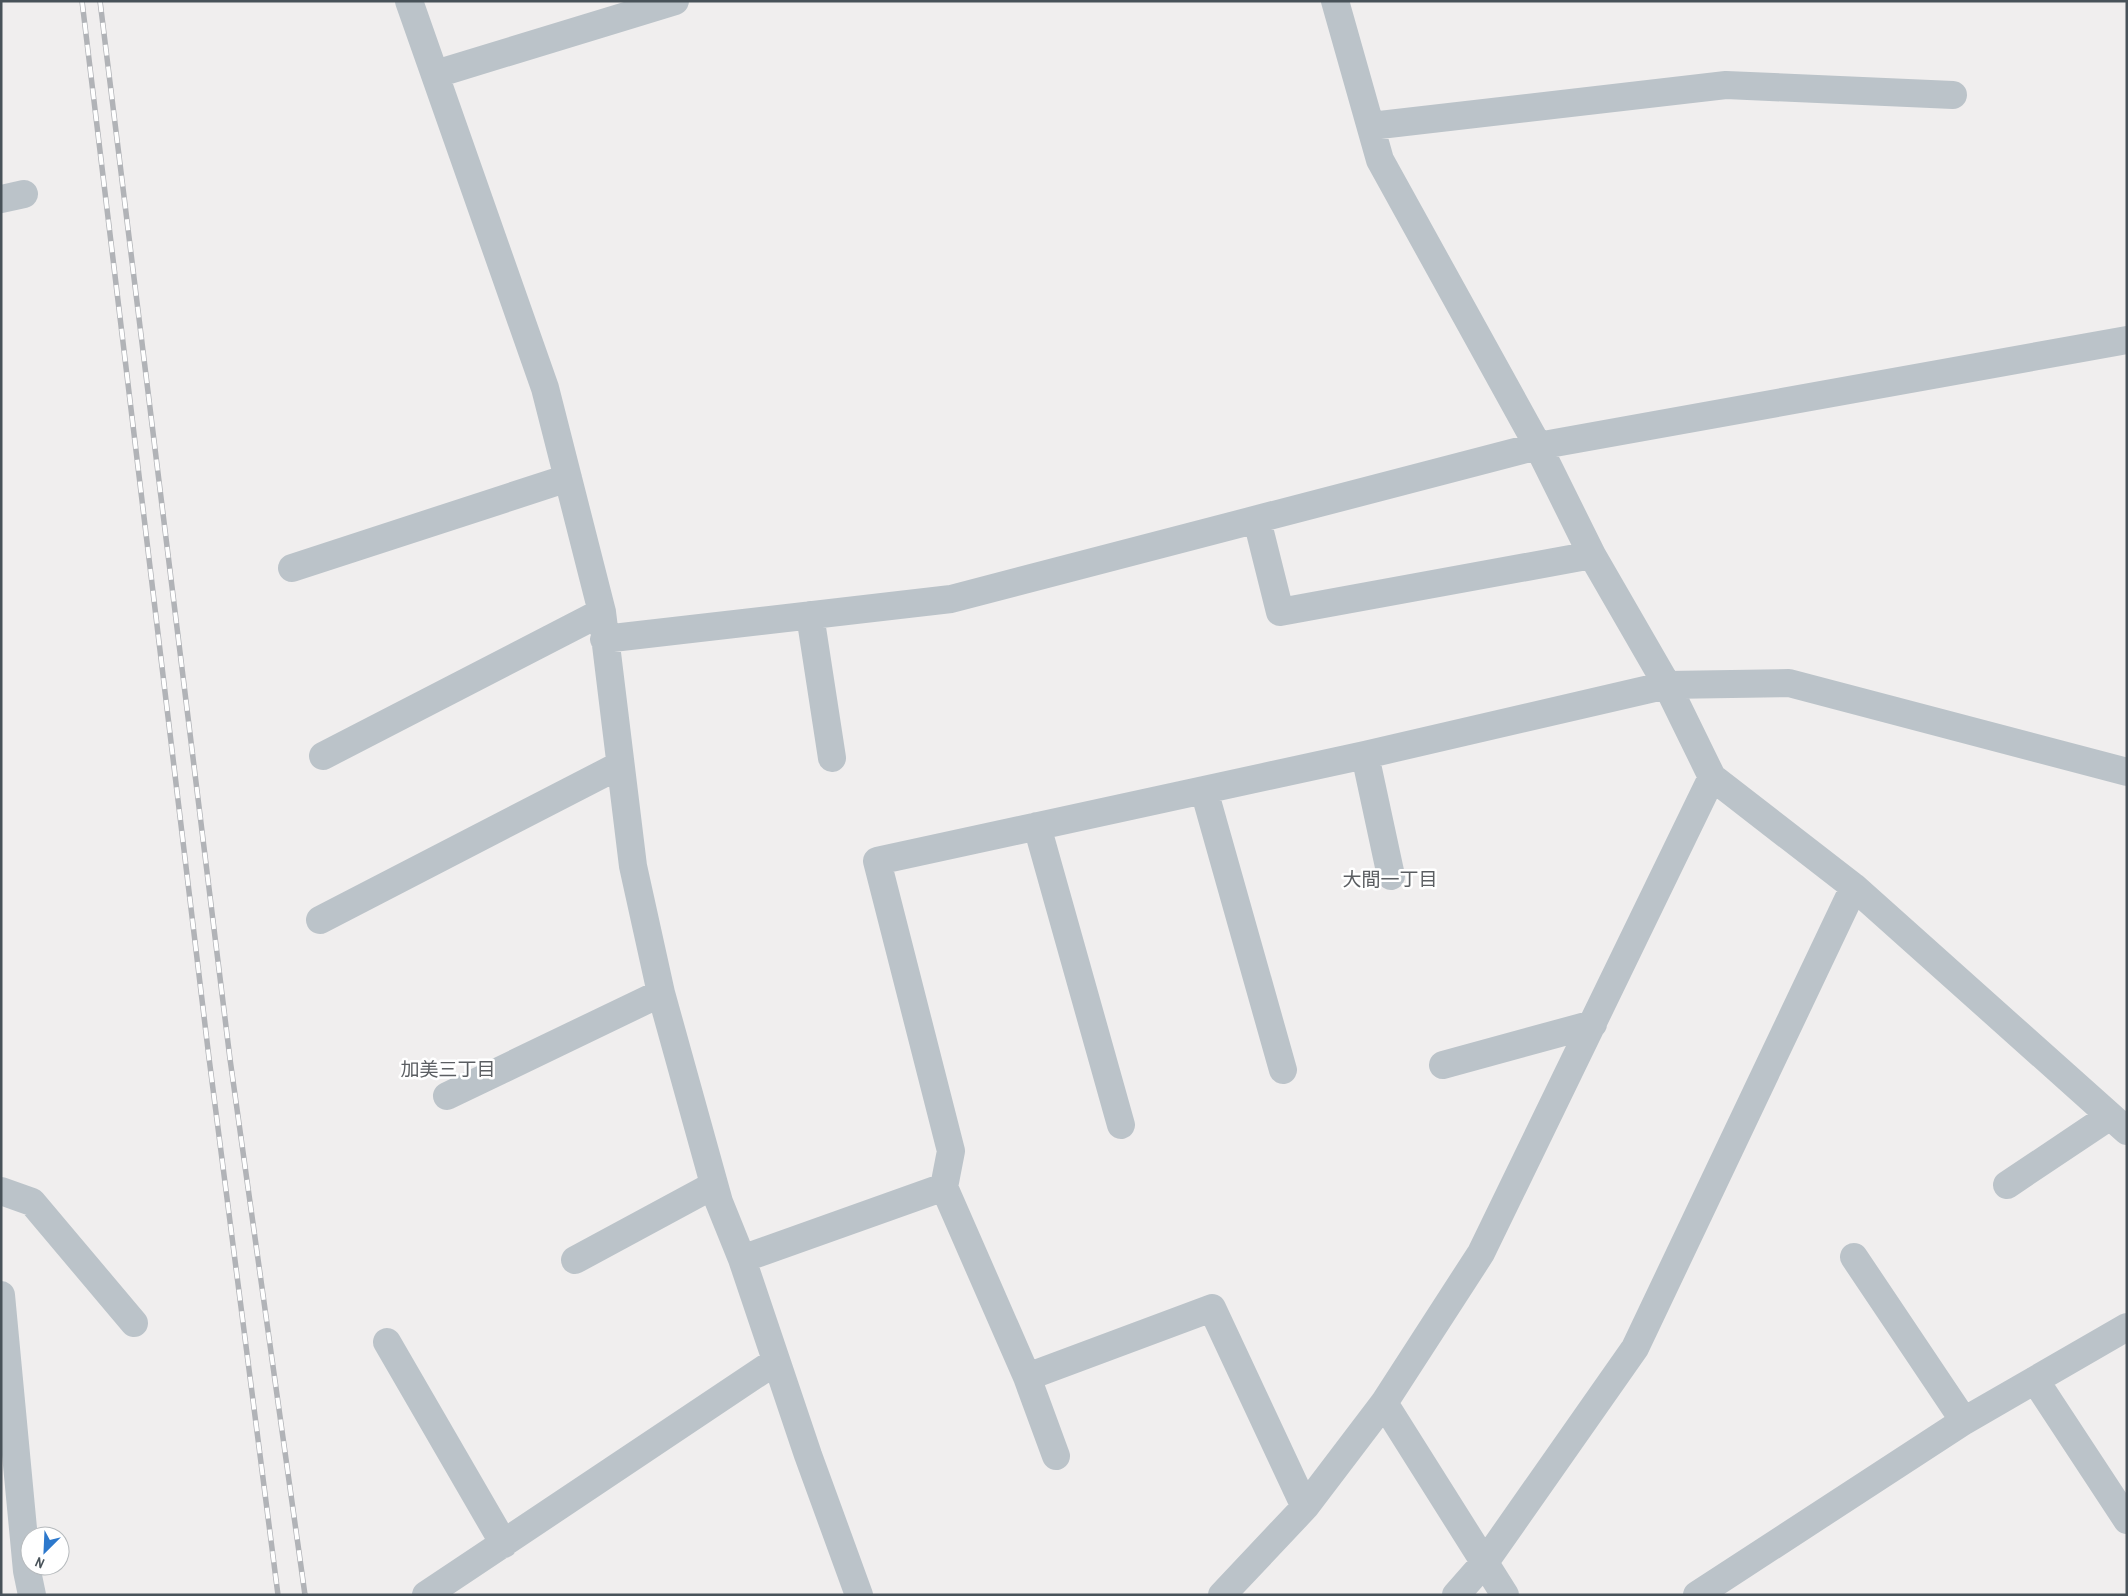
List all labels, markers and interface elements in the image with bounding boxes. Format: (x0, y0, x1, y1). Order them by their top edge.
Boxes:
district label: 大間一丁目 (1342, 866, 1438, 892)
district label: 加美三丁目 (400, 1056, 496, 1082)
north arrow (20, 1526, 70, 1576)
text: N (32, 1553, 47, 1573)

